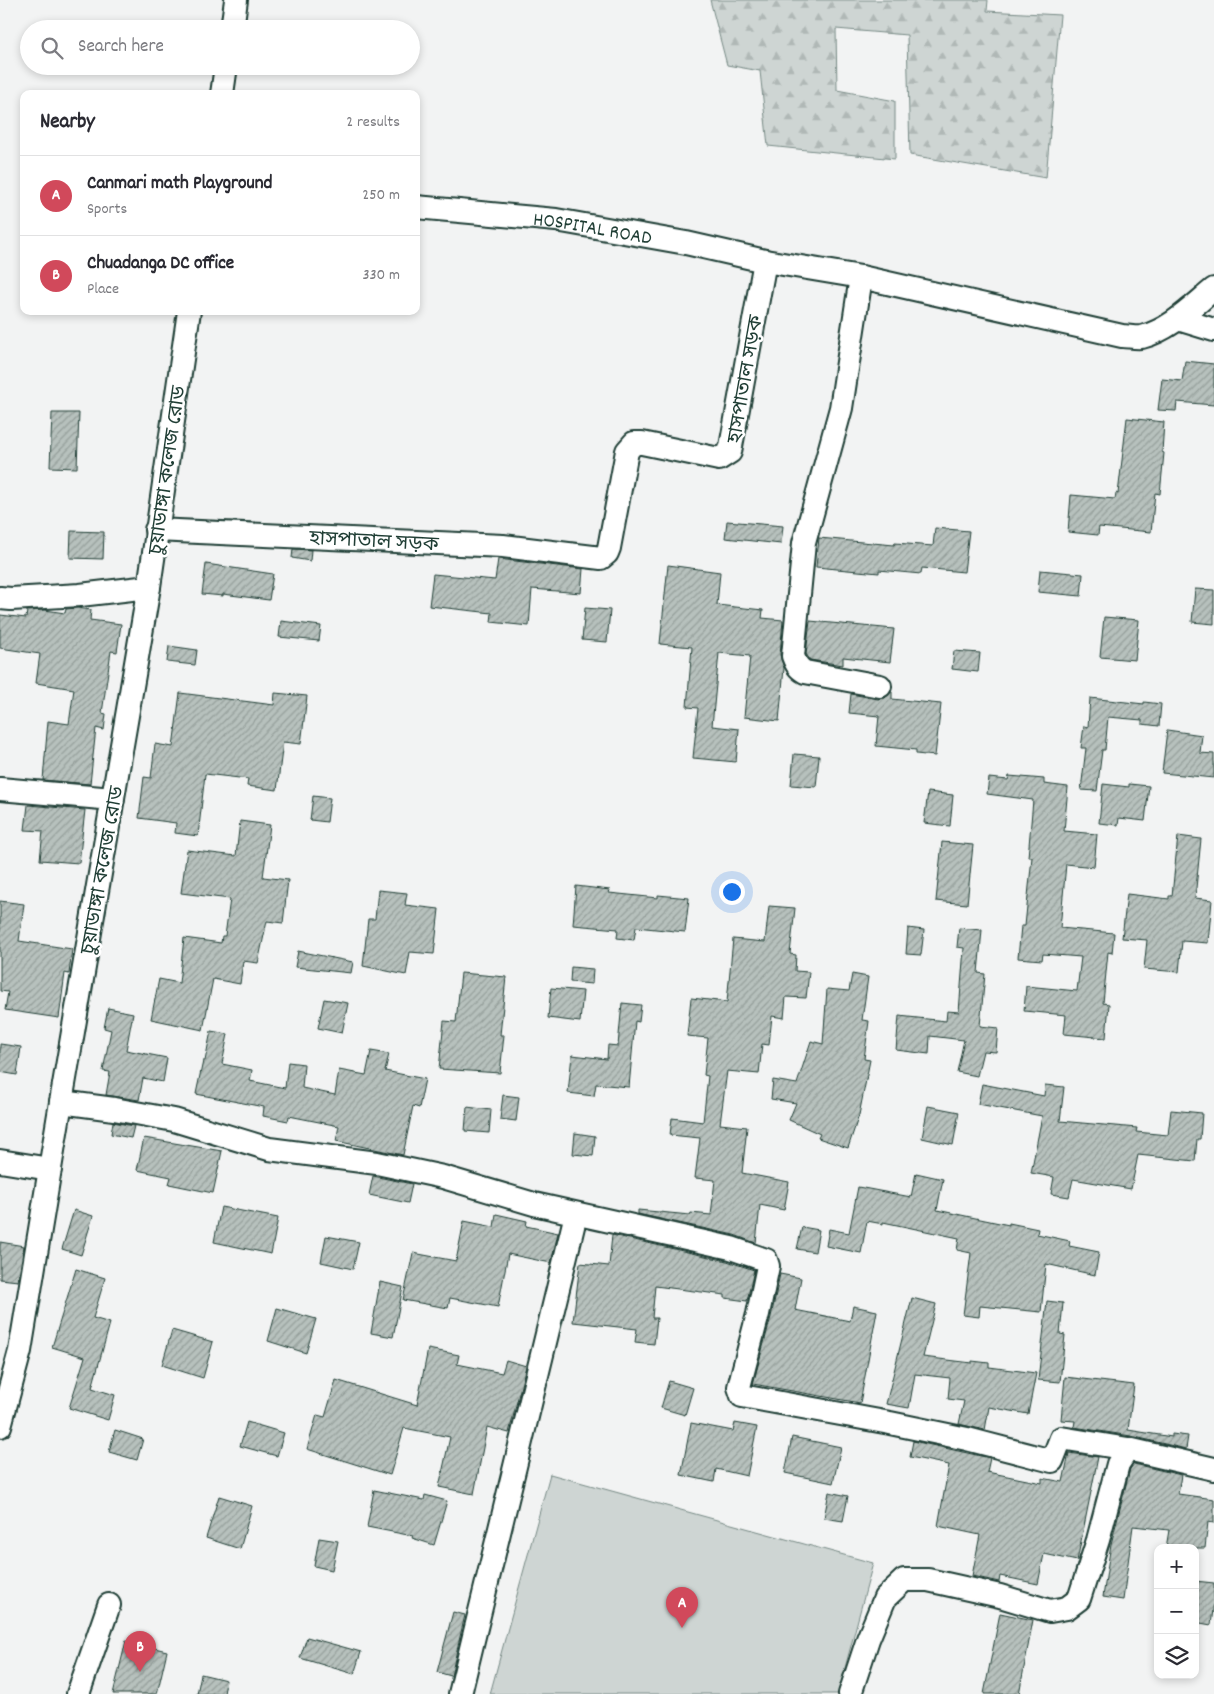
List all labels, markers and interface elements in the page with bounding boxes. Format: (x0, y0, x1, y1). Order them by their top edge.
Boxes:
search box (20, 20, 420, 75)
icon: search (38, 34, 66, 62)
text: Search here (78, 34, 164, 61)
text: Nearby (40, 108, 95, 138)
text: 2 results (346, 111, 400, 134)
text: Canmari math Playground (87, 171, 272, 198)
text: A (52, 184, 60, 207)
text: 250 m (362, 184, 400, 207)
text: Sports (87, 198, 127, 221)
street label: HOSPITAL ROAD (532, 207, 654, 254)
text: Chuadanga DC office (87, 251, 234, 278)
text: B (52, 264, 60, 287)
text: 330 m (362, 264, 400, 287)
text: Place (87, 278, 119, 301)
street label: হাসপাতাল সড়ক (722, 312, 772, 447)
street label: চুয়াডাঙ্গা কলেজ রোড (143, 383, 195, 558)
street label: হাসপাতাল সড়ক (307, 526, 440, 560)
street label: চুয়াডাঙ্গা কলেজ রোড (75, 783, 133, 958)
your location (719, 879, 745, 905)
map controls (1154, 1544, 1199, 1679)
button: + (1154, 1544, 1199, 1589)
pin: A (666, 1587, 698, 1628)
button: − (1154, 1589, 1199, 1634)
pin: B (124, 1631, 156, 1672)
button: layers (1154, 1634, 1199, 1679)

